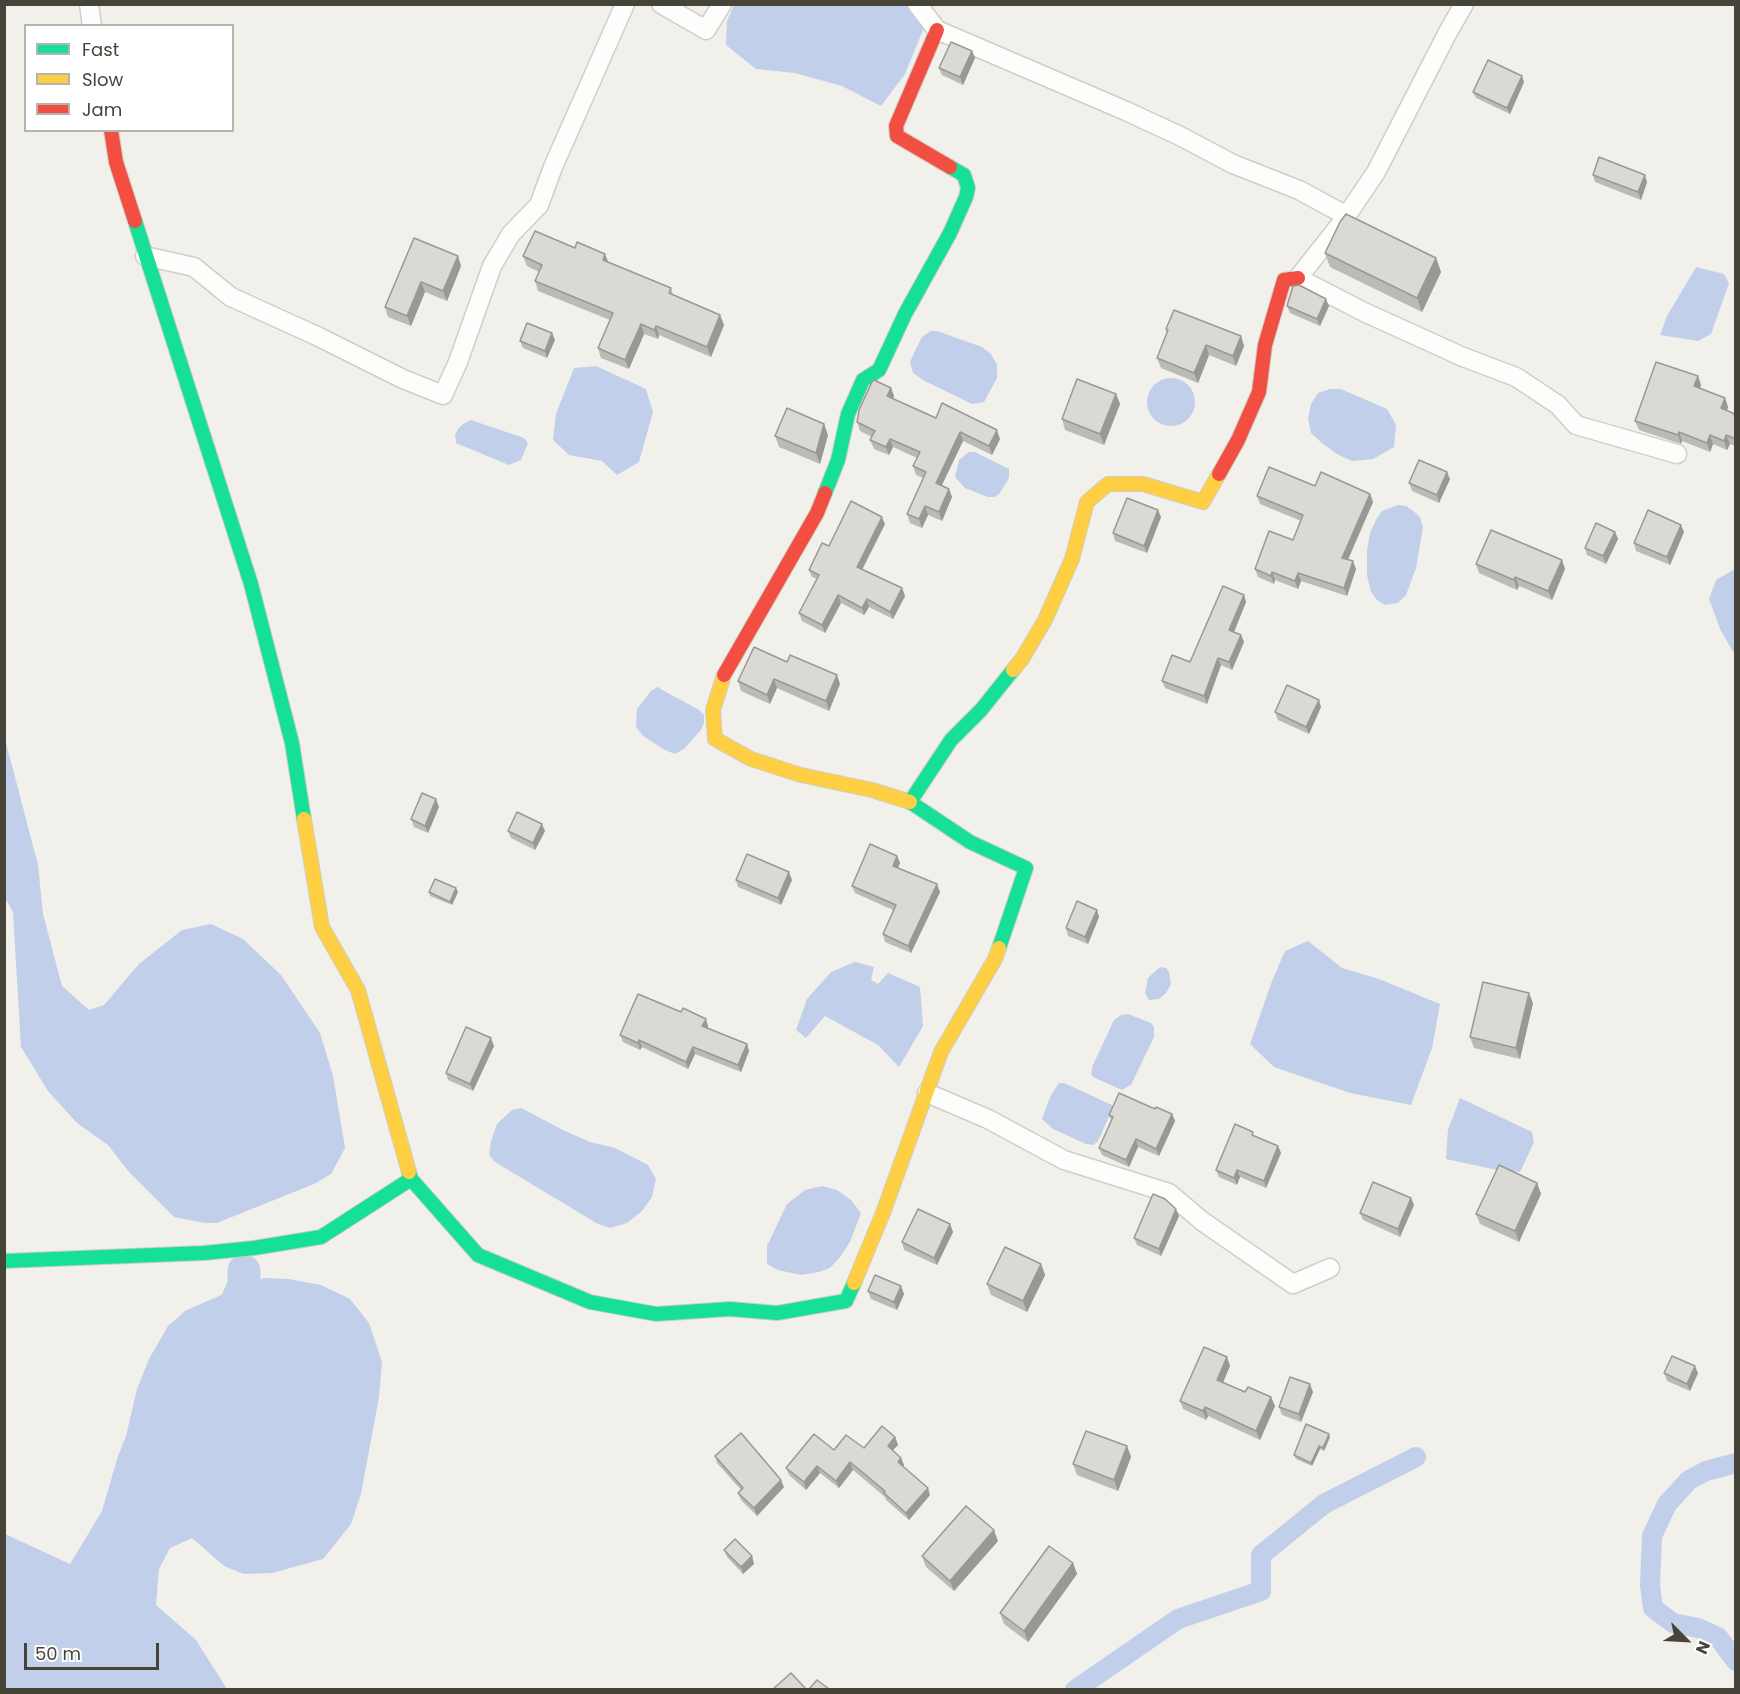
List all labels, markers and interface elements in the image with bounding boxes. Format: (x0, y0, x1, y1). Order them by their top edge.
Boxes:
legend (24, 24, 234, 132)
text: Fast (82, 37, 119, 62)
text: Slow (82, 67, 123, 92)
text: Jam (82, 97, 122, 122)
north arrow (1656, 1610, 1716, 1670)
scale bar (27, 1631, 162, 1669)
text: N (1690, 1637, 1716, 1658)
text: 50 m (35, 1641, 81, 1666)

